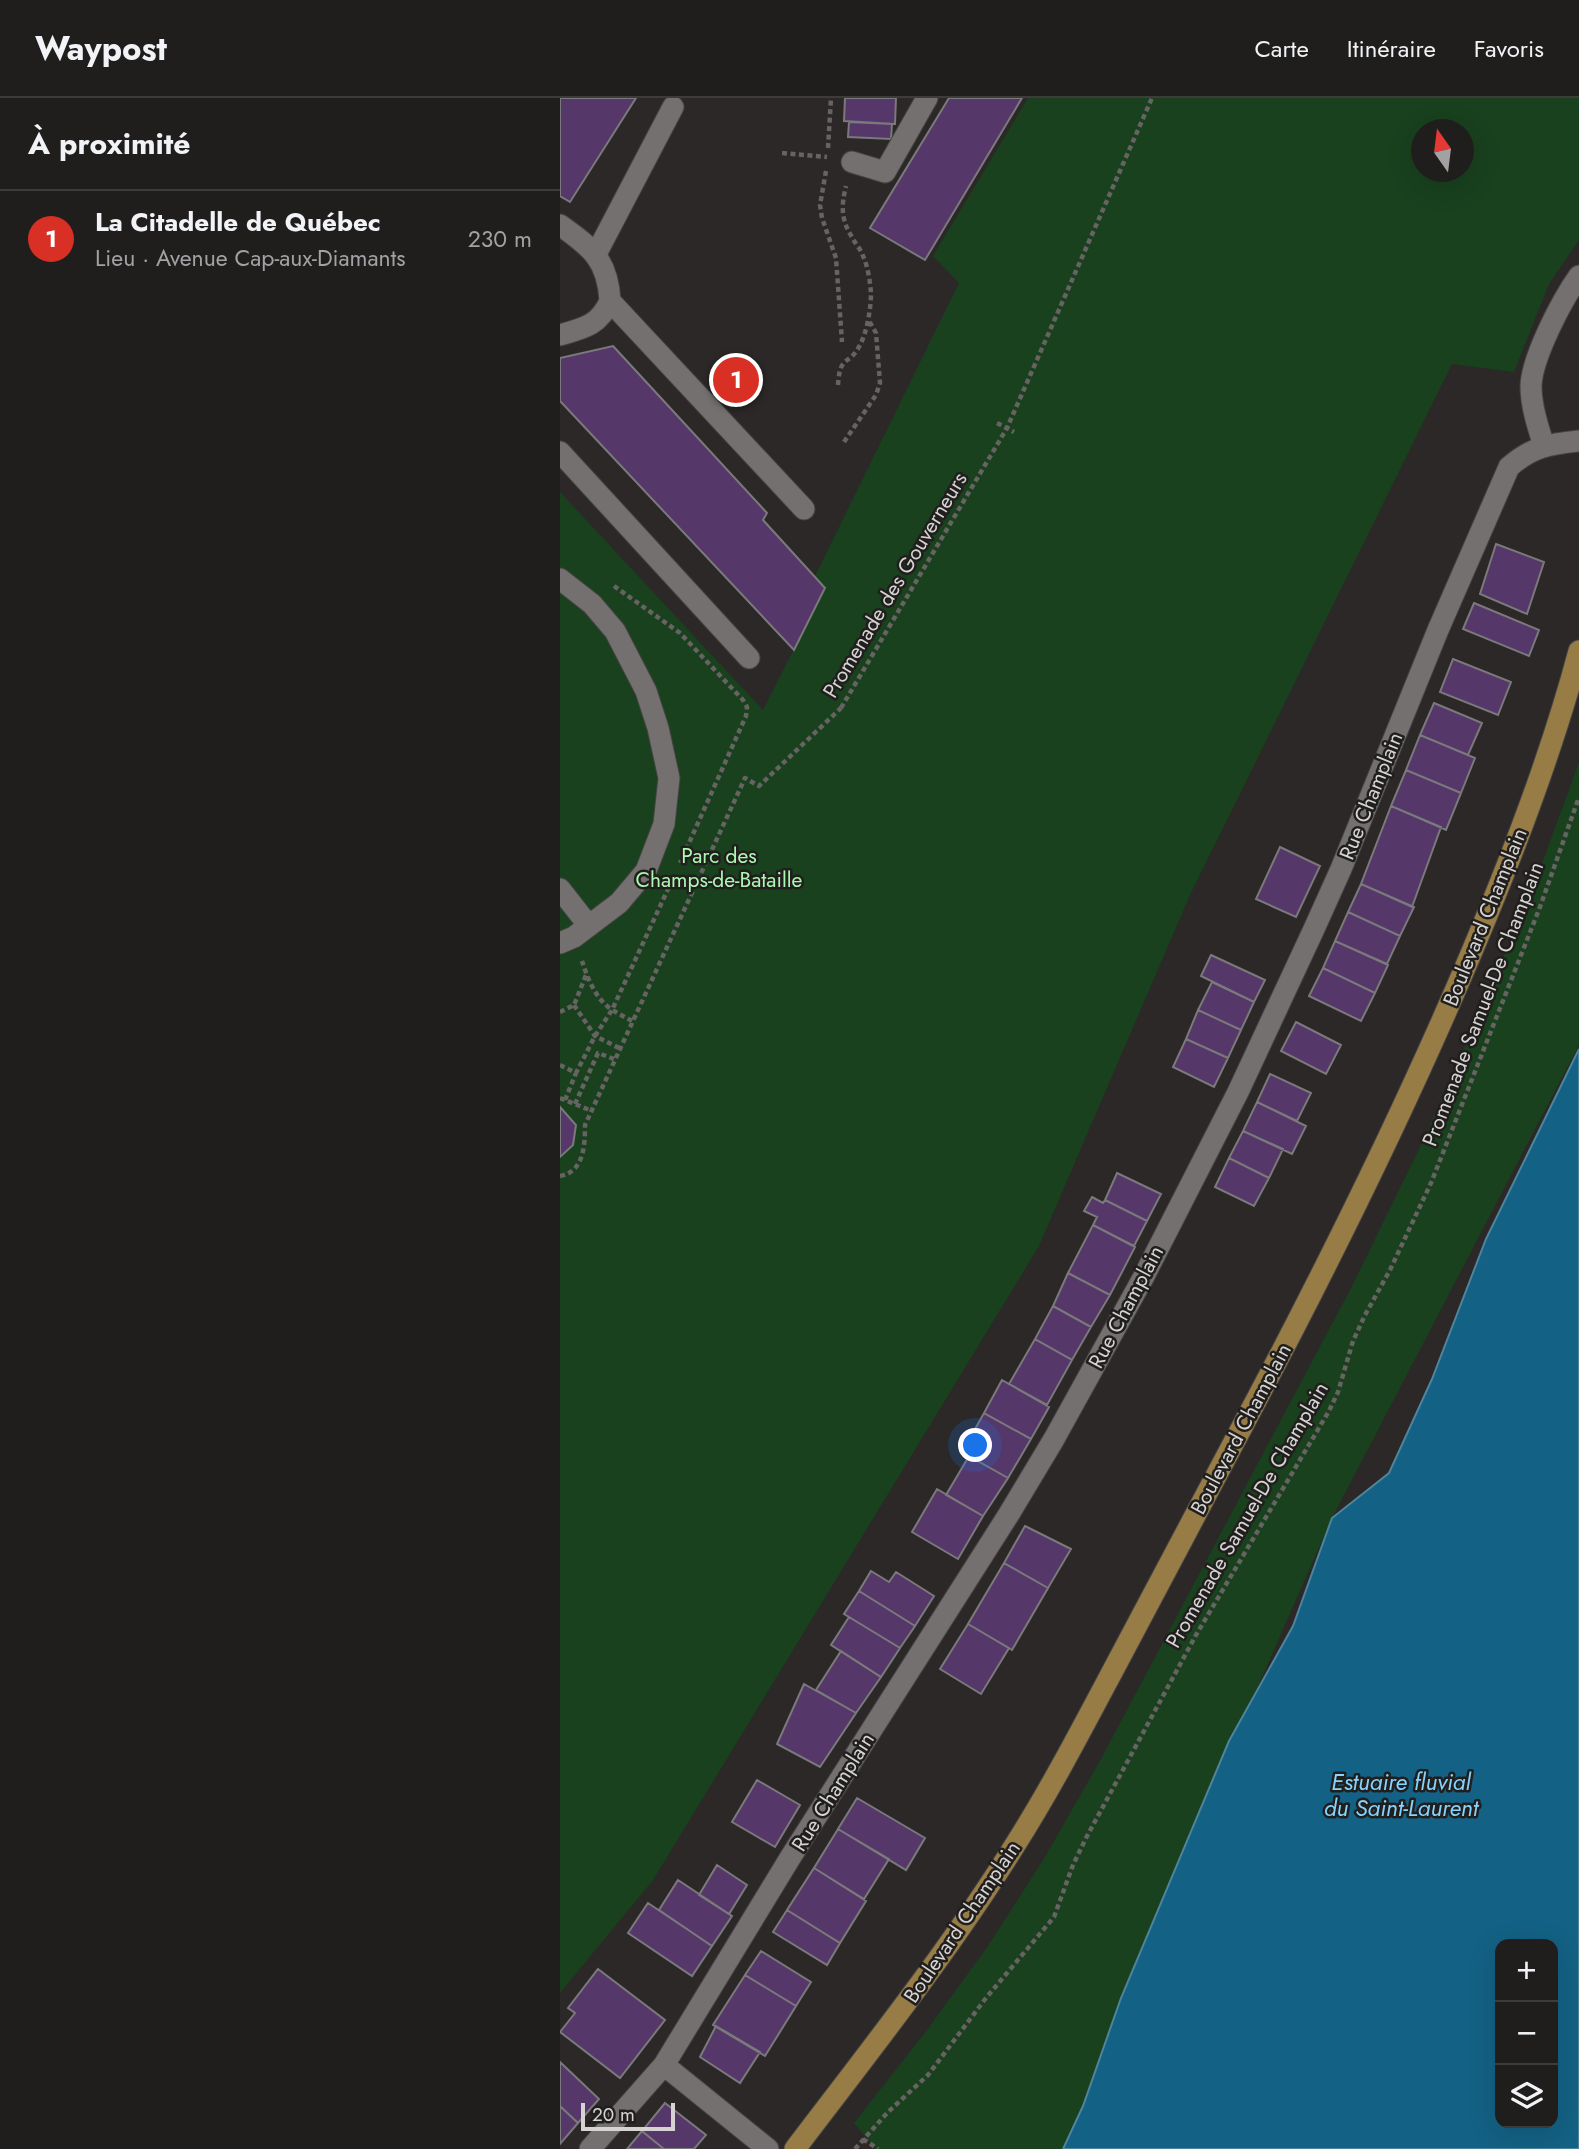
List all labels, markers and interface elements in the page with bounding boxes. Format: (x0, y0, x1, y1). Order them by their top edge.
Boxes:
text: Waypost (35, 25, 167, 72)
text: Carte (1254, 31, 1309, 66)
text: Itinéraire (1347, 31, 1436, 66)
text: Favoris (1474, 31, 1544, 66)
north arrow (1411, 119, 1474, 182)
text: À proximité (28, 122, 191, 165)
text: La Citadelle de Québec (95, 203, 381, 241)
text: 1 (45, 222, 57, 256)
text: 230 m (468, 222, 532, 256)
text: Lieu · Avenue Cap-aux-Diamants (95, 241, 405, 275)
pin: 1 (713, 354, 759, 406)
street label: Promenade des Gouverneurs (816, 466, 974, 704)
street label: Rue Champlain (1332, 728, 1410, 864)
street label: Boulevard Champlain (1436, 823, 1534, 1011)
park label: Parc des Champs-de-Bataille (636, 841, 803, 895)
street label: Promenade Samuel-De Champlain (1415, 857, 1551, 1151)
street label: Rue Champlain (1081, 1240, 1171, 1374)
street label: Boulevard Champlain (1183, 1338, 1299, 1520)
street label: Promenade Samuel-De Champlain (1158, 1376, 1336, 1654)
your location (958, 1428, 992, 1462)
street label: Rue Champlain (784, 1727, 882, 1857)
water label: Estuaire fluvial du Saint-Laurent (1324, 1765, 1480, 1825)
street label: Boulevard Champlain (897, 1835, 1027, 2009)
map controls (1495, 1939, 1558, 2128)
button: + (1495, 1939, 1558, 2002)
button: − (1495, 2002, 1558, 2065)
button: layers (1495, 2065, 1558, 2128)
scale bar (581, 2100, 676, 2132)
text: 20 m (592, 2101, 635, 2128)

